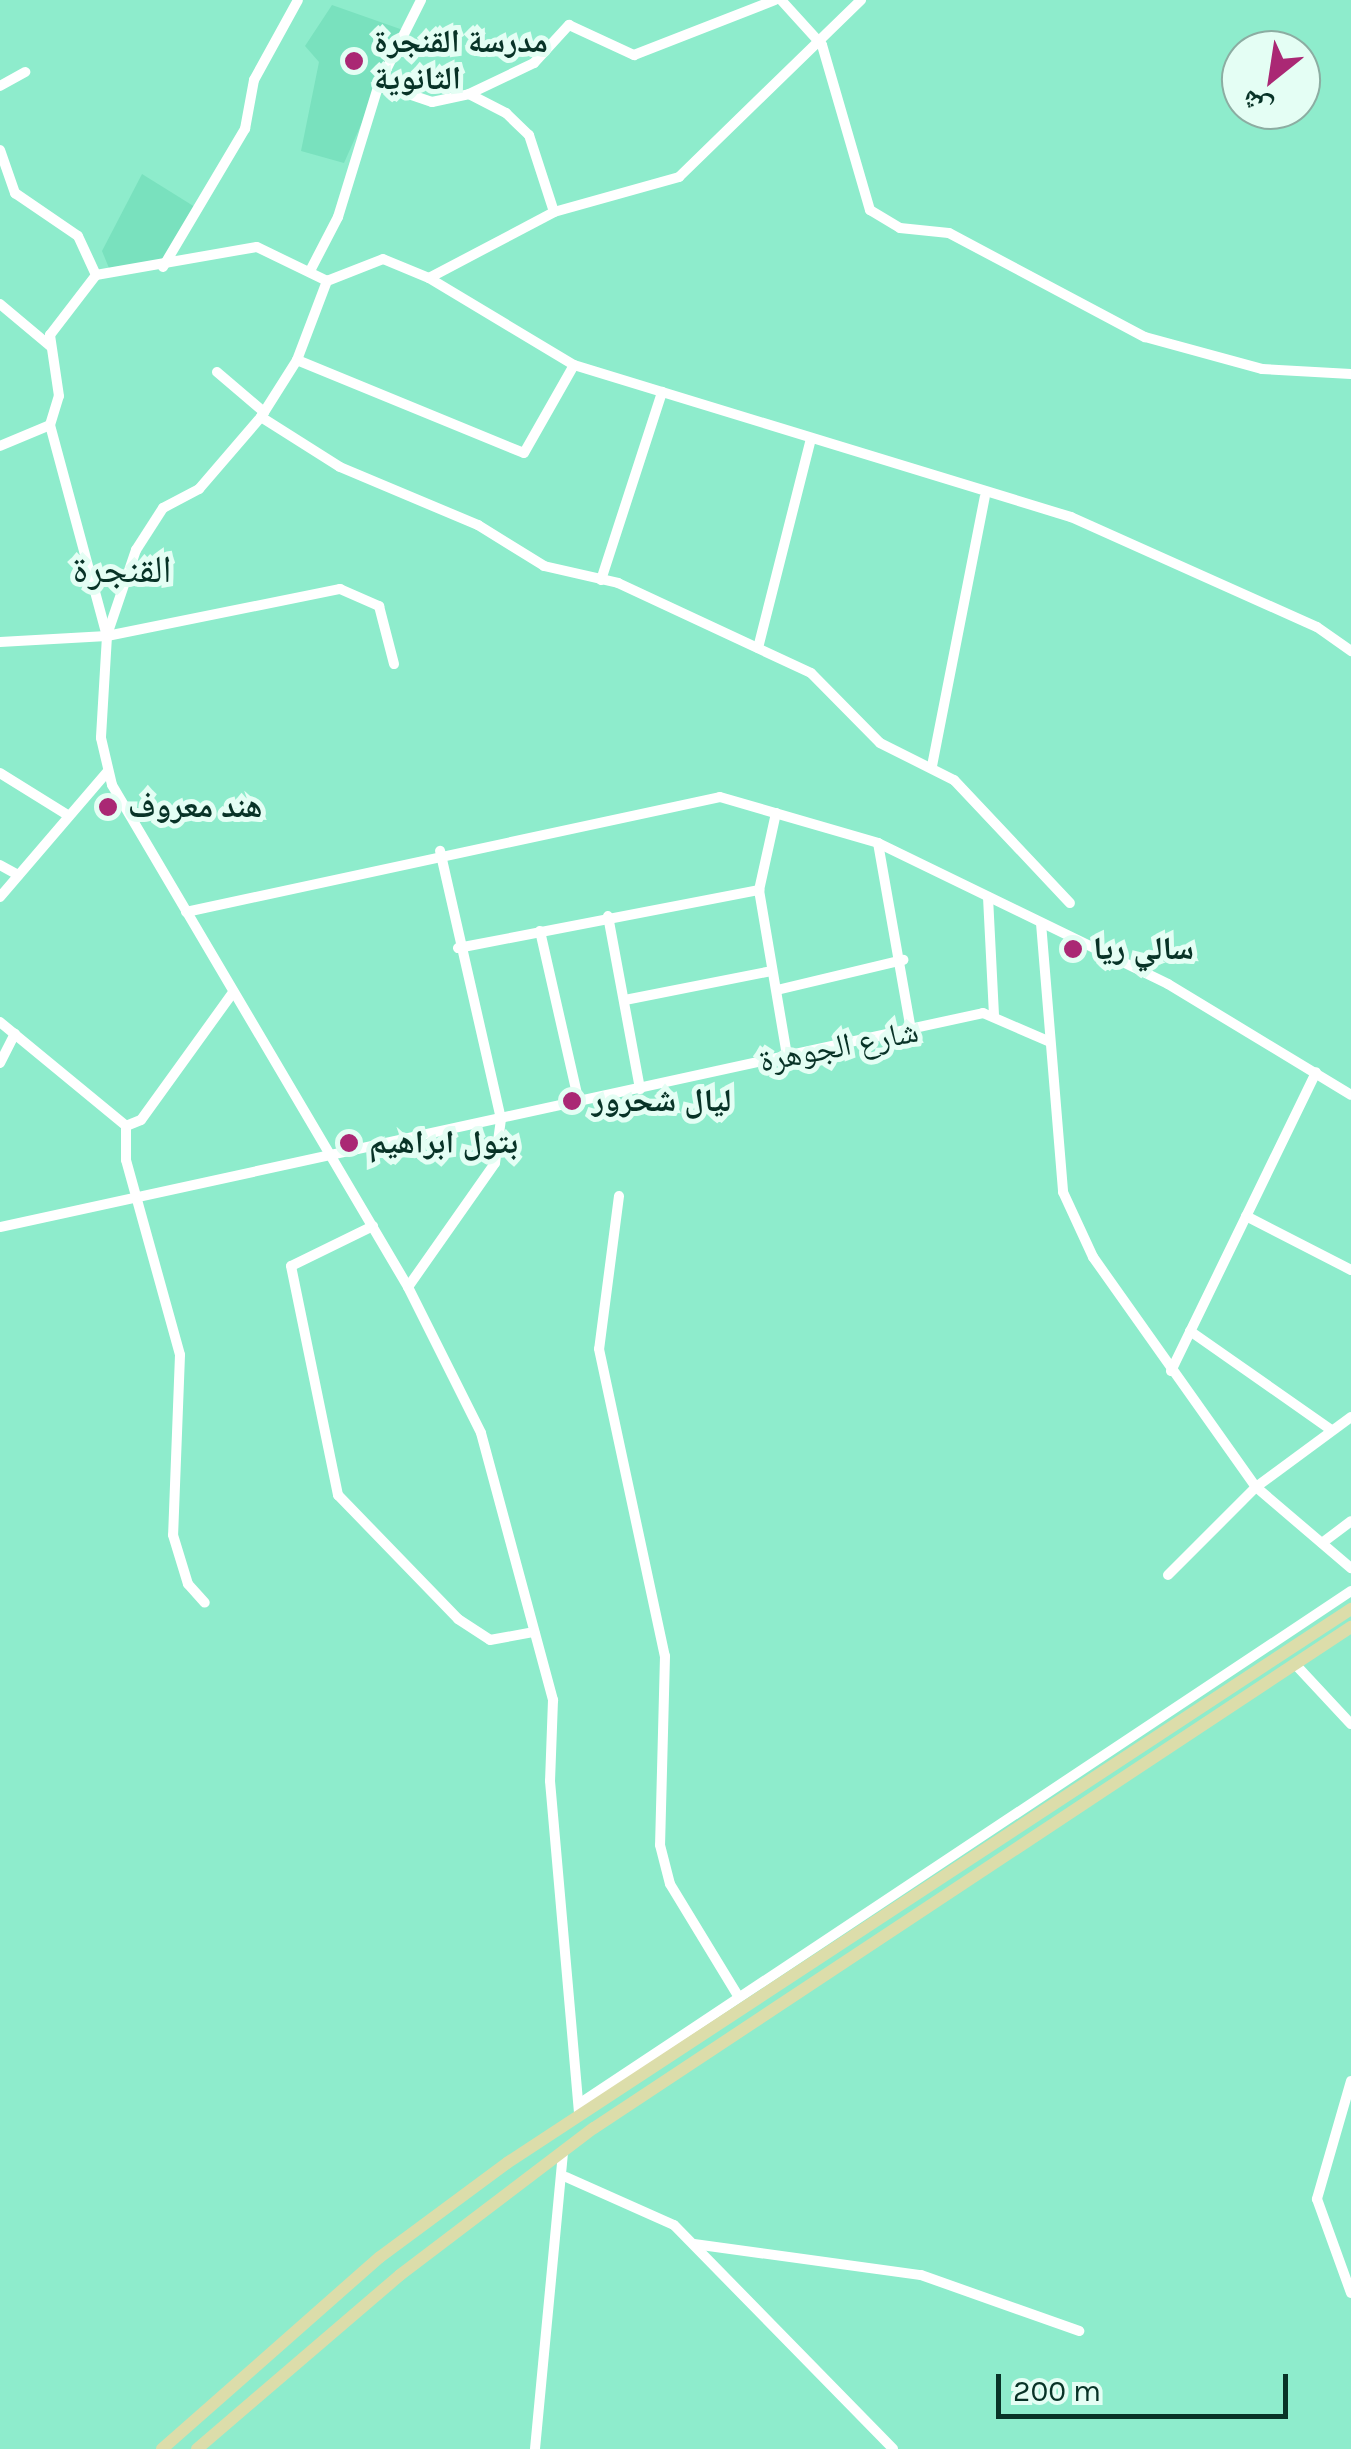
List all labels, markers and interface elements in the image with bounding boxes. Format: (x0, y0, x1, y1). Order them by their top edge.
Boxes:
place label: مدرسة القنجرة الثانوية (374, 24, 548, 99)
north arrow (1221, 30, 1321, 130)
marker: مدرسة القنجرة الثانوية (343, 50, 365, 72)
text: ش (1236, 83, 1278, 126)
district label: القنجرة (72, 547, 172, 593)
place label: هند معروف (128, 788, 263, 826)
marker: هند معروف (97, 796, 119, 818)
place label: سالي ريا (1093, 930, 1194, 968)
marker: سالي ريا (1062, 938, 1084, 960)
street label: شارع الجوهرة (756, 1013, 922, 1081)
place label: ليال شحرور (592, 1082, 731, 1120)
marker: ليال شحرور (561, 1090, 583, 1112)
place label: بتول ابراهيم (369, 1124, 518, 1162)
marker: بتول ابراهيم (338, 1132, 360, 1154)
scale bar (1001, 2354, 1294, 2416)
text: 200 m (1013, 2373, 1101, 2409)

